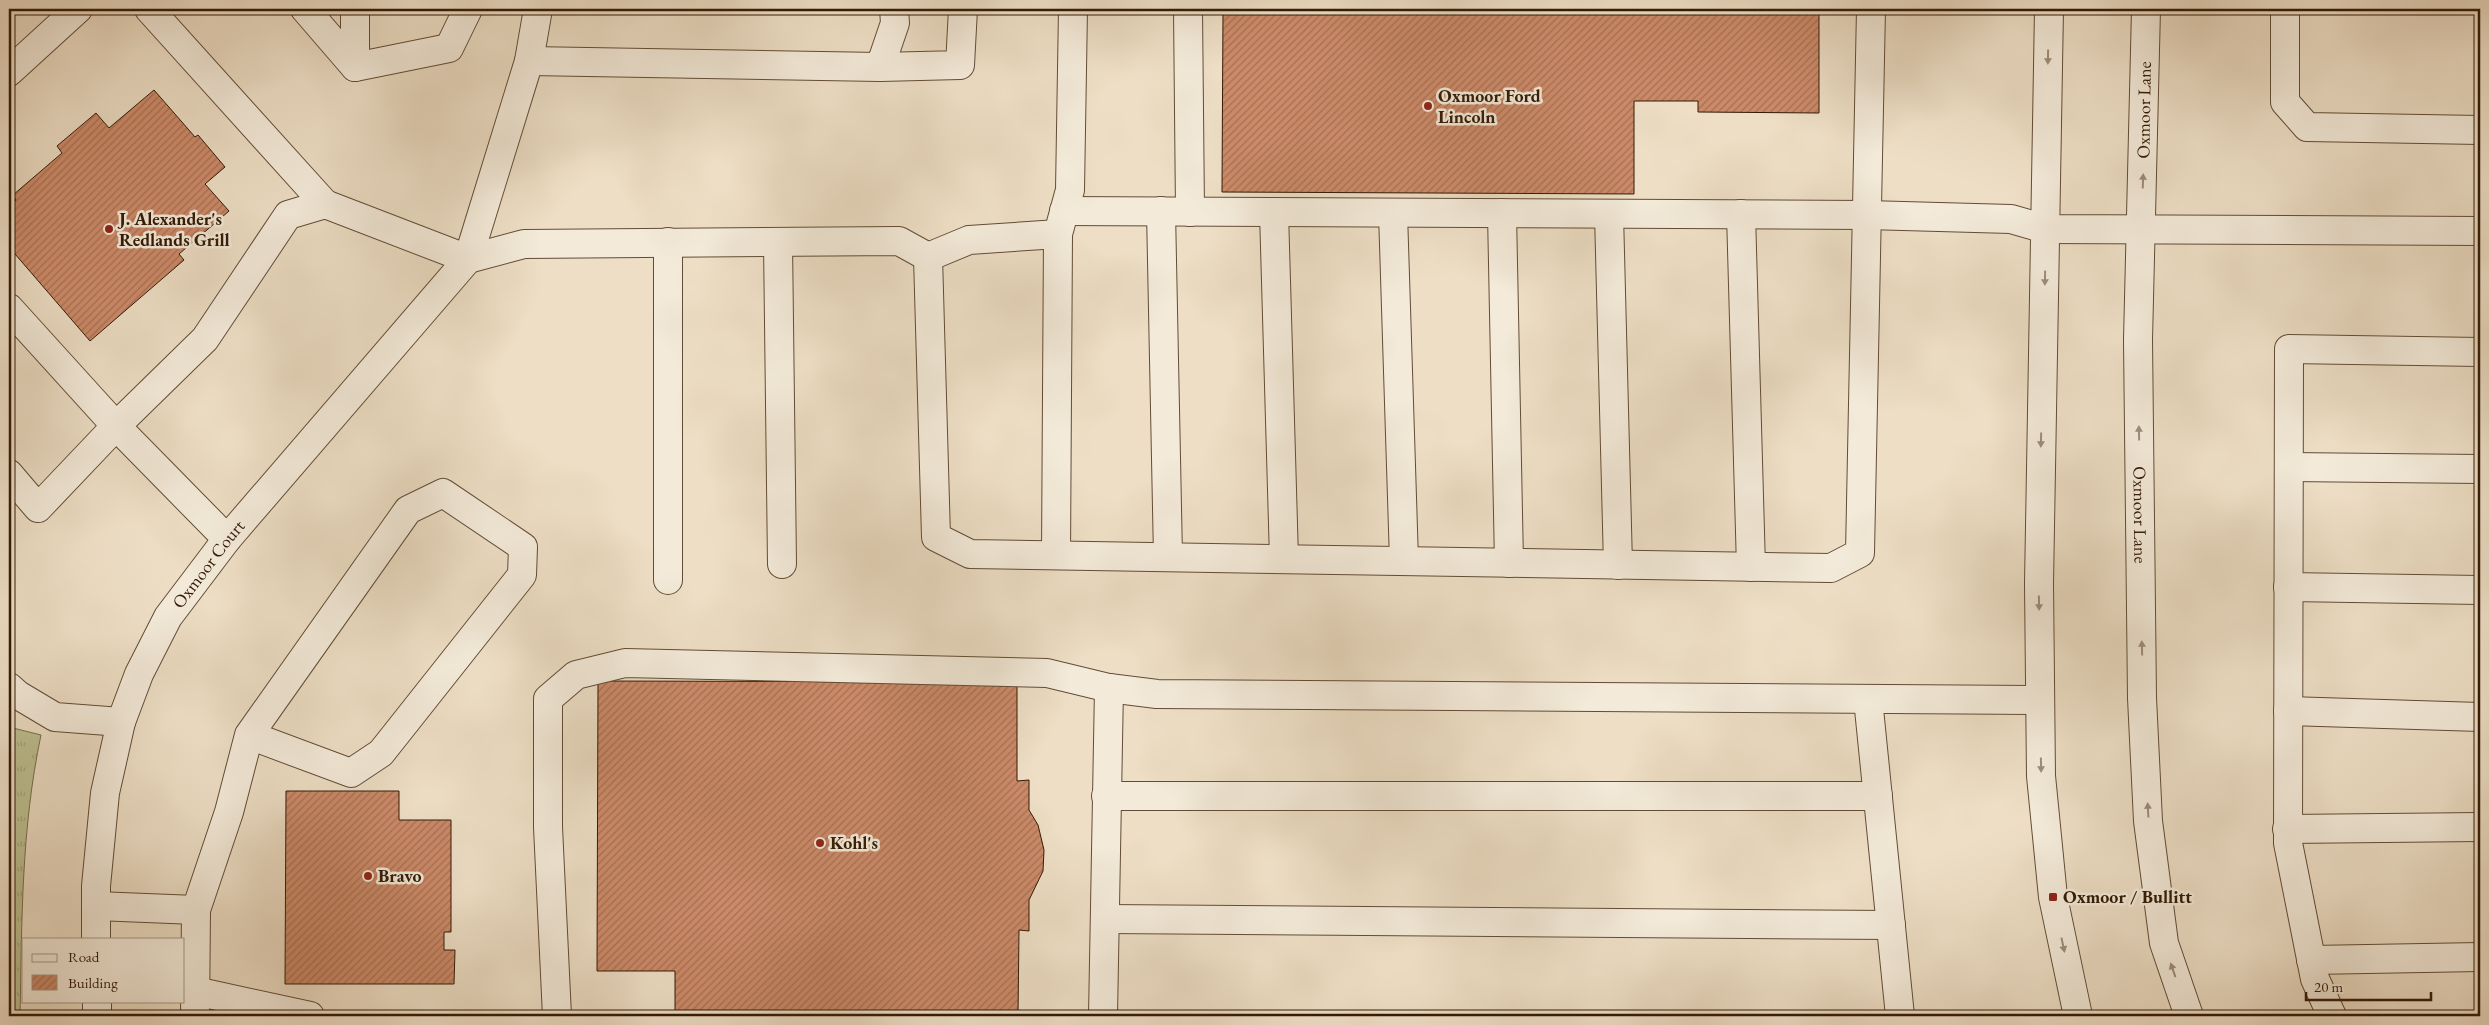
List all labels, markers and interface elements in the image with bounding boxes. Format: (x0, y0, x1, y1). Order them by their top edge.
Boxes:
one-way arrow (2044, 50, 2052, 66)
street label: Oxmoor Lane (2131, 61, 2156, 159)
place label: Oxmoor Ford Lincoln (1438, 84, 1541, 128)
marker: Oxmoor Ford Lincoln (1422, 100, 1434, 112)
one-way arrow (2139, 173, 2147, 189)
place label: J. Alexander's Redlands Grill (117, 207, 230, 251)
marker: J. Alexander's Redlands Grill (103, 223, 115, 235)
one-way arrow (2041, 270, 2049, 286)
one-way arrow (2135, 425, 2143, 441)
one-way arrow (2037, 432, 2045, 448)
street label: Oxmoor Lane (2128, 466, 2152, 564)
street label: Oxmoor Court (167, 514, 250, 613)
one-way arrow (2035, 595, 2043, 611)
one-way arrow (2137, 640, 2145, 656)
one-way arrow (2037, 757, 2045, 773)
one-way arrow (2143, 802, 2151, 818)
place label: Kohl's (830, 831, 878, 854)
marker: Kohl's (814, 837, 826, 849)
place label: Bravo (378, 864, 422, 887)
marker: Bravo (362, 870, 374, 882)
place label: Oxmoor / Bullitt (2063, 885, 2192, 908)
marker: Oxmoor / Bullitt (2047, 891, 2059, 903)
one-way arrow (2060, 937, 2068, 953)
legend (22, 938, 185, 1002)
text: Road (68, 947, 100, 966)
one-way arrow (2169, 962, 2177, 977)
scale bar (2306, 970, 2432, 1002)
text: Building (68, 973, 118, 992)
text: 20 m (2314, 977, 2343, 996)

